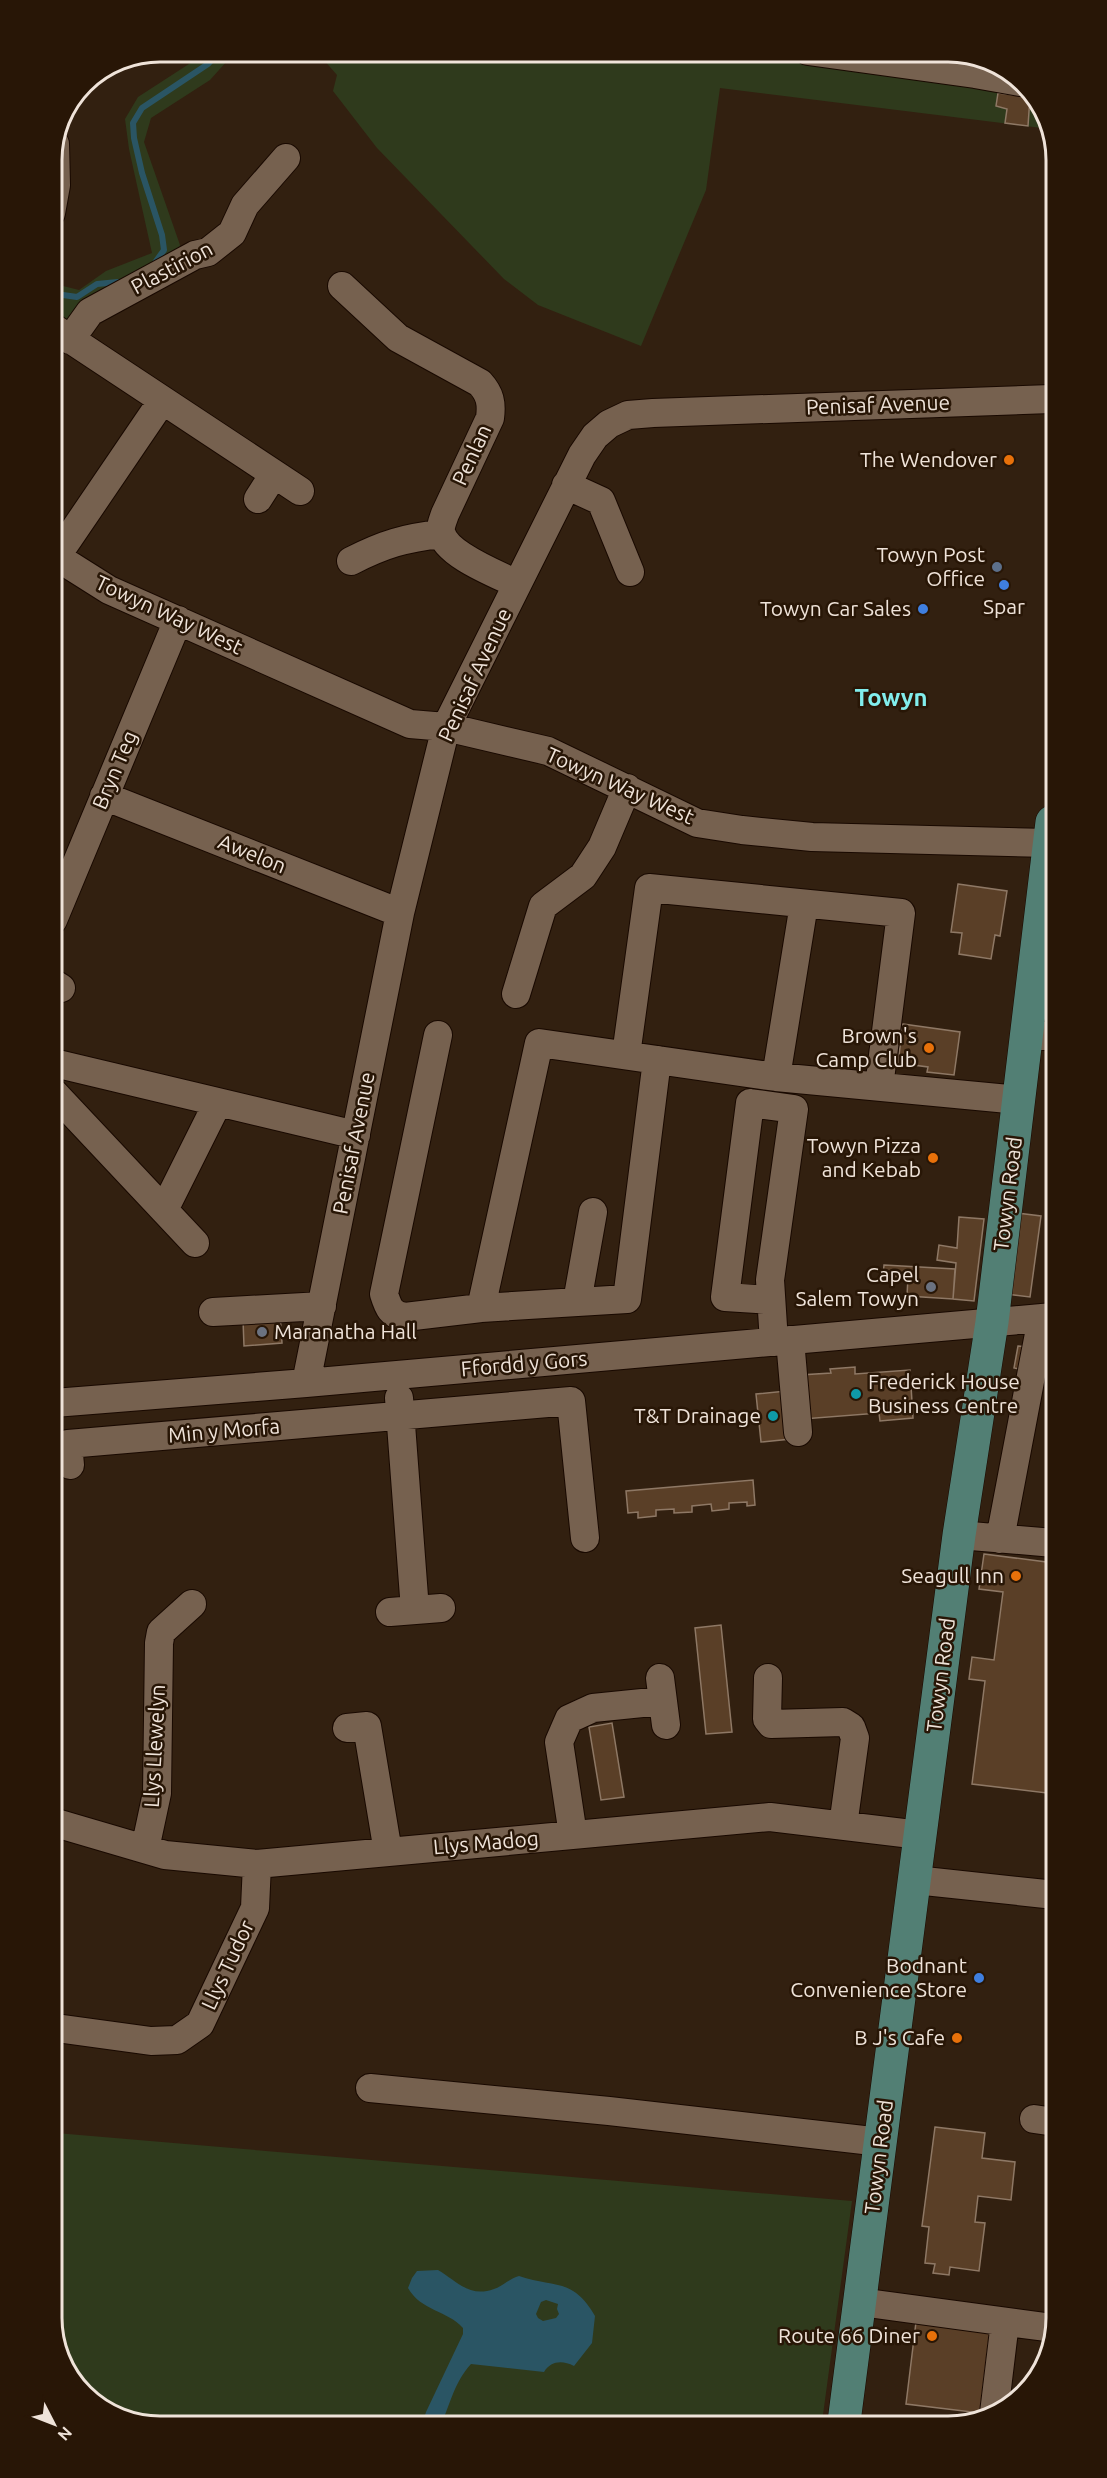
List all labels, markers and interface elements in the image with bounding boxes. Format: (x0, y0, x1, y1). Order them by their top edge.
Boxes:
street label: Plastirion (127, 236, 216, 299)
street label: Penisaf Avenue (805, 389, 950, 419)
street label: Penlan (447, 420, 496, 489)
place label: The Wendover (860, 447, 997, 471)
marker: The Wendover (1002, 453, 1016, 467)
place label: Towyn Post Office (876, 542, 985, 590)
marker: Towyn Post Office (990, 560, 1004, 574)
street label: Towyn Way West (92, 570, 247, 659)
marker: Spar (997, 578, 1011, 592)
place label: Spar (983, 594, 1025, 618)
place label: Towyn Car Sales (760, 596, 911, 620)
marker: Towyn Car Sales (916, 602, 930, 616)
street label: Penisaf Avenue (433, 604, 515, 745)
district label: Towyn (854, 684, 928, 711)
street label: Bryn Teg (87, 727, 141, 813)
street label: Towyn Way West (543, 742, 698, 828)
street label: Awelon (215, 829, 290, 878)
place label: Brown's Camp Club (815, 1023, 917, 1071)
marker: Brown's Camp Club (922, 1041, 936, 1055)
street label: Penisaf Avenue (327, 1070, 379, 1216)
place label: Towyn Pizza and Kebab (807, 1133, 921, 1181)
street label: Towyn Road (988, 1135, 1026, 1252)
marker: Towyn Pizza and Kebab (926, 1151, 940, 1165)
place label: Capel Salem Towyn (795, 1262, 919, 1310)
marker: Capel Salem Towyn (924, 1280, 938, 1294)
place label: Maranatha Hall (274, 1319, 417, 1343)
marker: Maranatha Hall (255, 1325, 269, 1339)
street label: Ffordd y Gors (460, 1346, 588, 1380)
place label: Frederick House Business Centre (868, 1369, 1020, 1417)
marker: Frederick House Business Centre (849, 1387, 863, 1401)
place label: T&T Drainage (634, 1403, 761, 1427)
marker: T&T Drainage (766, 1409, 780, 1423)
street label: Min y Morfa (167, 1413, 281, 1447)
place label: Seagull Inn (901, 1563, 1004, 1587)
marker: Seagull Inn (1009, 1569, 1023, 1583)
street label: Towyn Road (921, 1616, 959, 1733)
street label: Llys Llewelyn (139, 1684, 169, 1808)
street label: Llys Madog (432, 1825, 540, 1859)
street label: Llys Tudor (196, 1916, 258, 2013)
place label: Bodnant Convenience Store (790, 1953, 967, 2001)
marker: Bodnant Convenience Store (972, 1971, 986, 1985)
place label: B J's Cafe (854, 2025, 945, 2049)
marker: B J's Cafe (950, 2031, 964, 2045)
street label: Towyn Road (859, 2098, 897, 2215)
place label: Route 66 Diner (778, 2323, 920, 2347)
marker: Route 66 Diner (925, 2329, 939, 2343)
north arrow (24, 2394, 84, 2454)
text: N (54, 2424, 76, 2444)

